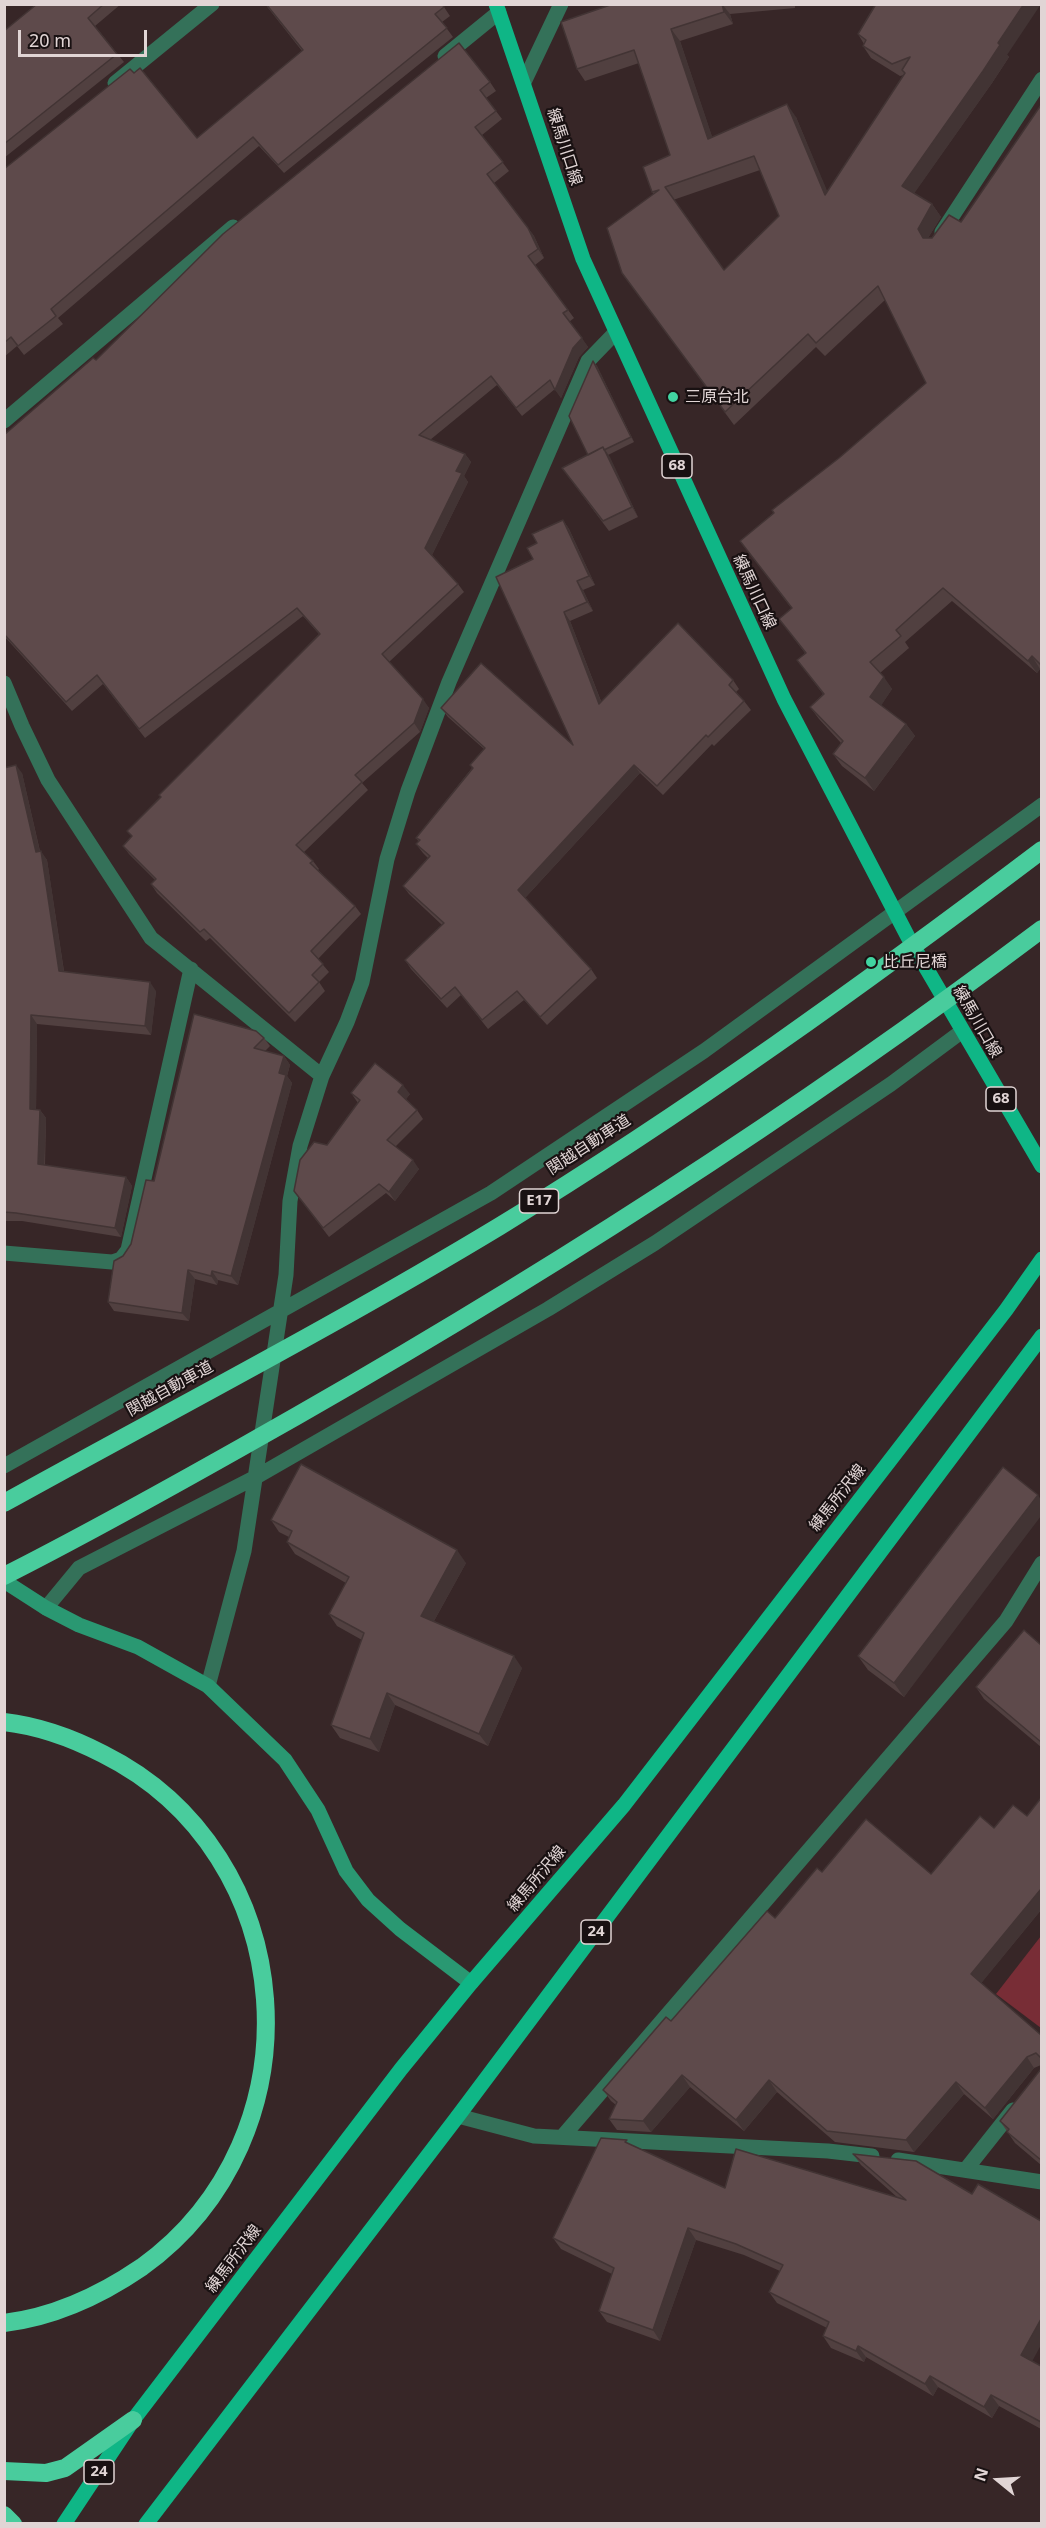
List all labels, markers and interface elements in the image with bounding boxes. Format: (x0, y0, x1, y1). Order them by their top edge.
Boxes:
scale bar (21, 18, 150, 56)
text: 20 m (29, 28, 71, 52)
street label: 練馬川口線 (543, 106, 585, 188)
place label: 三原台北 (685, 387, 749, 407)
marker: 三原台北 (666, 390, 680, 404)
road number: 68 (662, 454, 692, 478)
street label: 練馬川口線 (728, 552, 780, 632)
place label: 比丘尼橋 (883, 952, 947, 972)
marker: 比丘尼橋 (864, 955, 878, 969)
street label: 練馬川口線 (949, 983, 1005, 1061)
road number: 68 (986, 1087, 1016, 1111)
street label: 関越自動車道 (544, 1111, 634, 1179)
road number: E17 (520, 1189, 558, 1213)
street label: 関越自動車道 (123, 1357, 217, 1421)
street label: 練馬所沢線 (806, 1461, 870, 1535)
street label: 練馬所沢線 (504, 1842, 570, 1916)
road number: 24 (581, 1920, 611, 1944)
street label: 練馬所沢線 (202, 2221, 266, 2297)
north arrow (968, 2450, 1028, 2510)
road number: 24 (84, 2460, 114, 2484)
text: N (968, 2465, 993, 2484)

